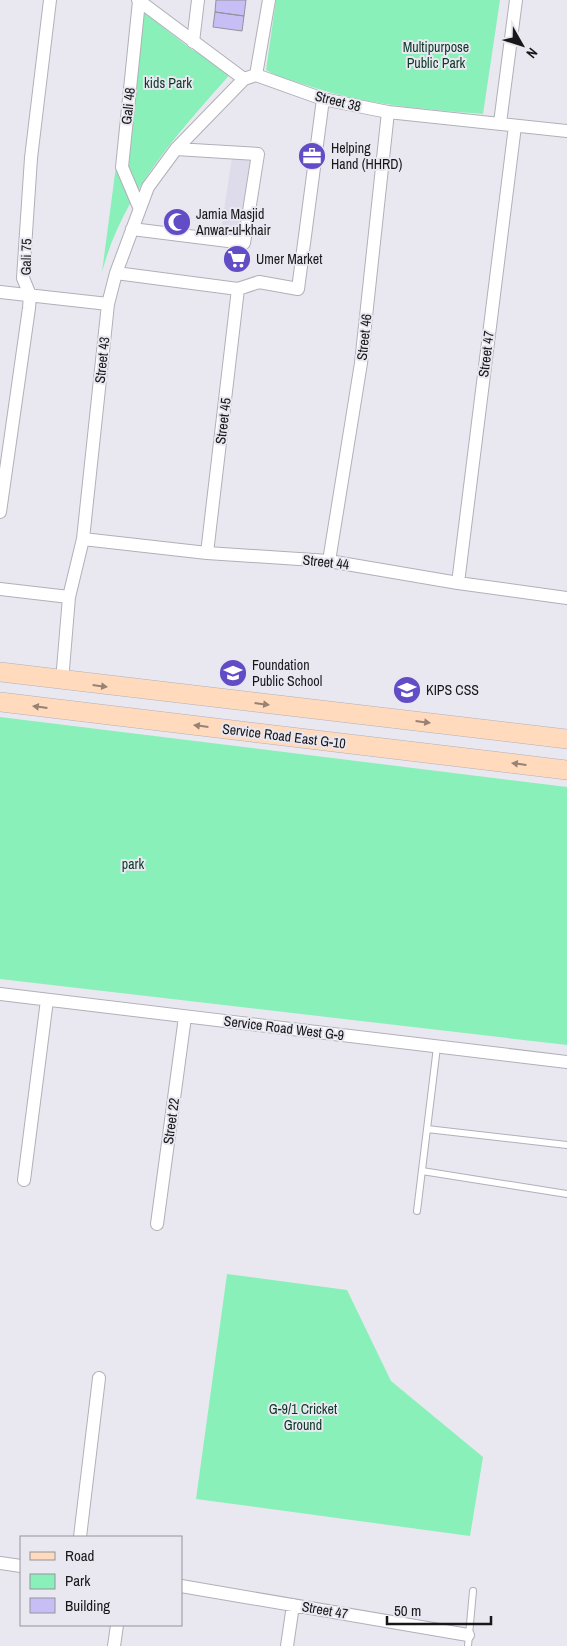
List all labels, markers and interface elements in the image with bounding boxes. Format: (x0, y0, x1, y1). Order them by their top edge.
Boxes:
north arrow (497, 20, 547, 70)
park label: Multipurpose Public Park (403, 38, 469, 72)
text: N (522, 44, 542, 62)
park label: kids Park (144, 74, 192, 92)
street label: Gali 48 (117, 87, 139, 125)
street label: Street 38 (313, 87, 363, 115)
place label: Helping Hand (HHRD) (331, 139, 403, 173)
office icon: Helping Hand (HHRD) (297, 141, 327, 171)
place label: Jamia Masjid Anwar-ul-khair (195, 205, 271, 239)
mosque icon: Jamia Masjid Anwar-ul-khair (162, 207, 192, 237)
street label: Gali 75 (17, 238, 35, 276)
supermarket icon: Umer Market (222, 244, 252, 274)
place label: Umer Market (256, 250, 322, 268)
street label: Street 46 (353, 313, 375, 361)
street label: Street 47 (474, 330, 498, 378)
street label: Street 43 (91, 336, 113, 384)
street label: Street 45 (211, 397, 235, 445)
street label: Street 44 (302, 551, 351, 573)
place label: Foundation Public School (252, 656, 322, 690)
school or university icon: Foundation Public School (218, 658, 248, 688)
school or university icon: KIPS CSS (392, 675, 422, 705)
place label: KIPS CSS (426, 681, 479, 699)
one-way arrow (93, 682, 109, 690)
one-way arrow (254, 700, 270, 708)
one-way arrow (31, 703, 47, 711)
one-way arrow (416, 718, 432, 726)
street label: Service Road East G-10 (221, 719, 347, 753)
one-way arrow (193, 722, 209, 730)
one-way arrow (510, 760, 526, 768)
park label: park (122, 855, 144, 873)
street label: Service Road West G-9 (223, 1012, 345, 1044)
street label: Street 22 (159, 1097, 183, 1145)
park label: G-9/1 Cricket Ground (269, 1400, 337, 1434)
legend (20, 1536, 182, 1626)
text: Road (65, 1545, 94, 1566)
text: Park (65, 1570, 91, 1591)
scale bar (387, 1594, 491, 1626)
text: Building (65, 1595, 110, 1616)
street label: Street 47 (300, 1597, 350, 1623)
text: 50 m (394, 1600, 421, 1621)

